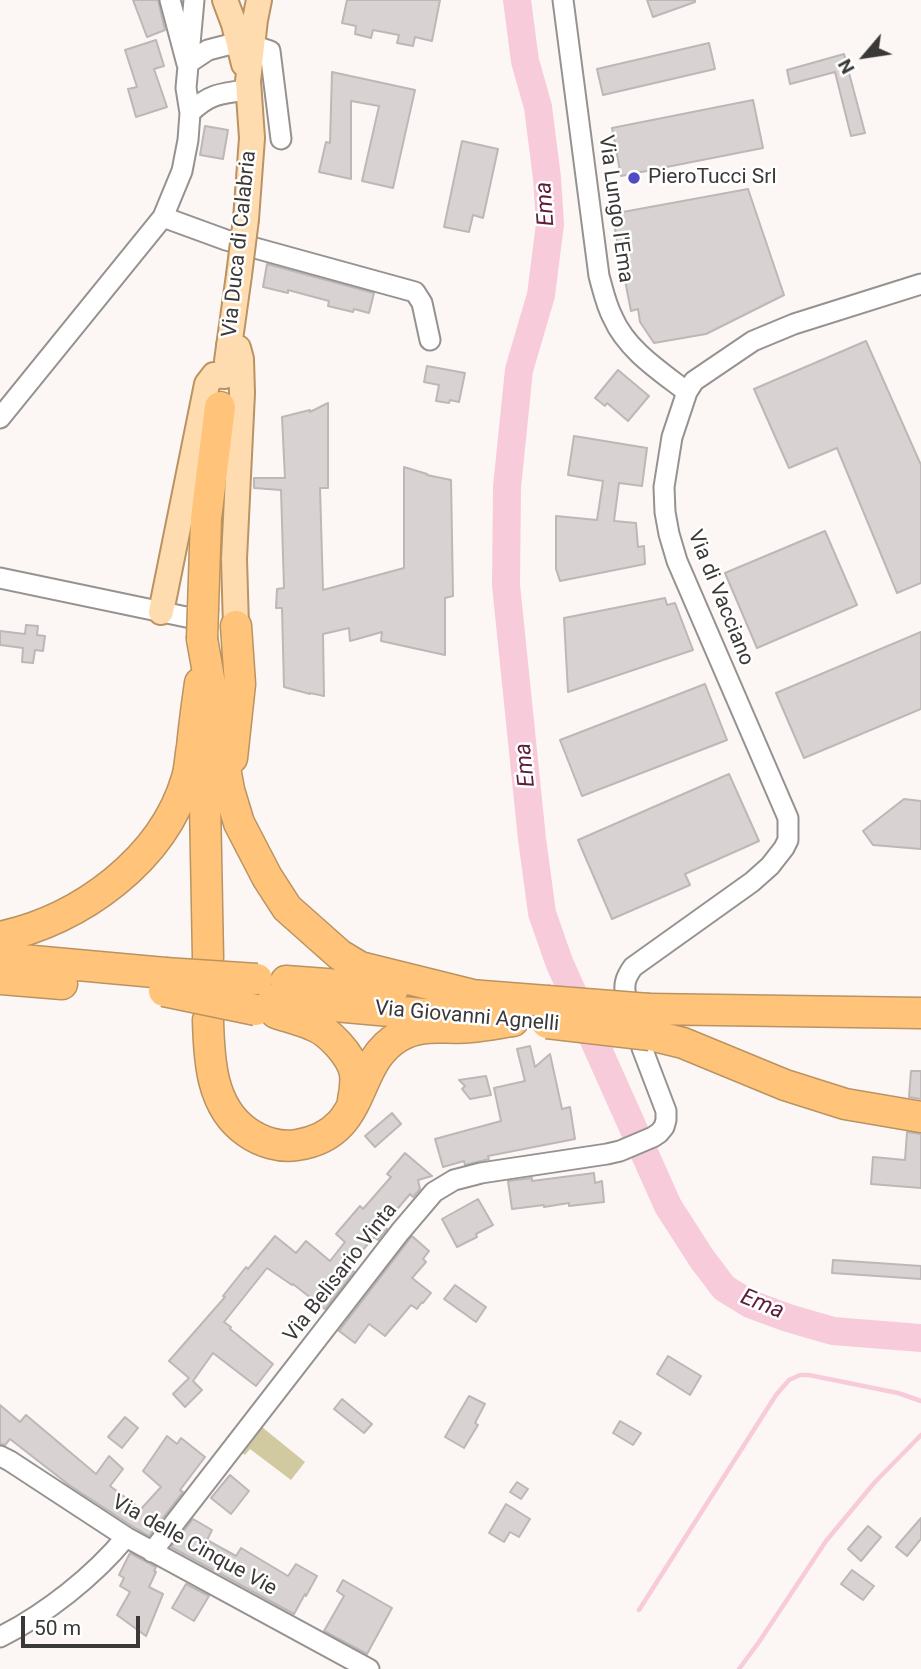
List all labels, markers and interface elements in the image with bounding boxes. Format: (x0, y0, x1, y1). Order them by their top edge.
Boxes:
north arrow (830, 21, 900, 91)
text: N (833, 55, 860, 78)
street label: Via Lungo l'Ema (592, 134, 638, 284)
street label: Via Duca di Calabria (218, 150, 262, 338)
place label: PieroTucci Srl (648, 165, 777, 191)
marker: PieroTucci Srl (626, 170, 642, 186)
water label: Ema (531, 181, 561, 227)
street label: Via di Vacciano (681, 527, 759, 669)
water label: Ema (510, 741, 542, 789)
street label: Via Giovanni Agnelli (374, 996, 560, 1038)
street label: Via Belisario Vinta (279, 1198, 403, 1348)
water label: Ema (736, 1284, 788, 1326)
street label: Via delle Cinque Vie (107, 1490, 281, 1602)
scale bar (24, 1602, 144, 1646)
text: 50 m (34, 1616, 81, 1640)

